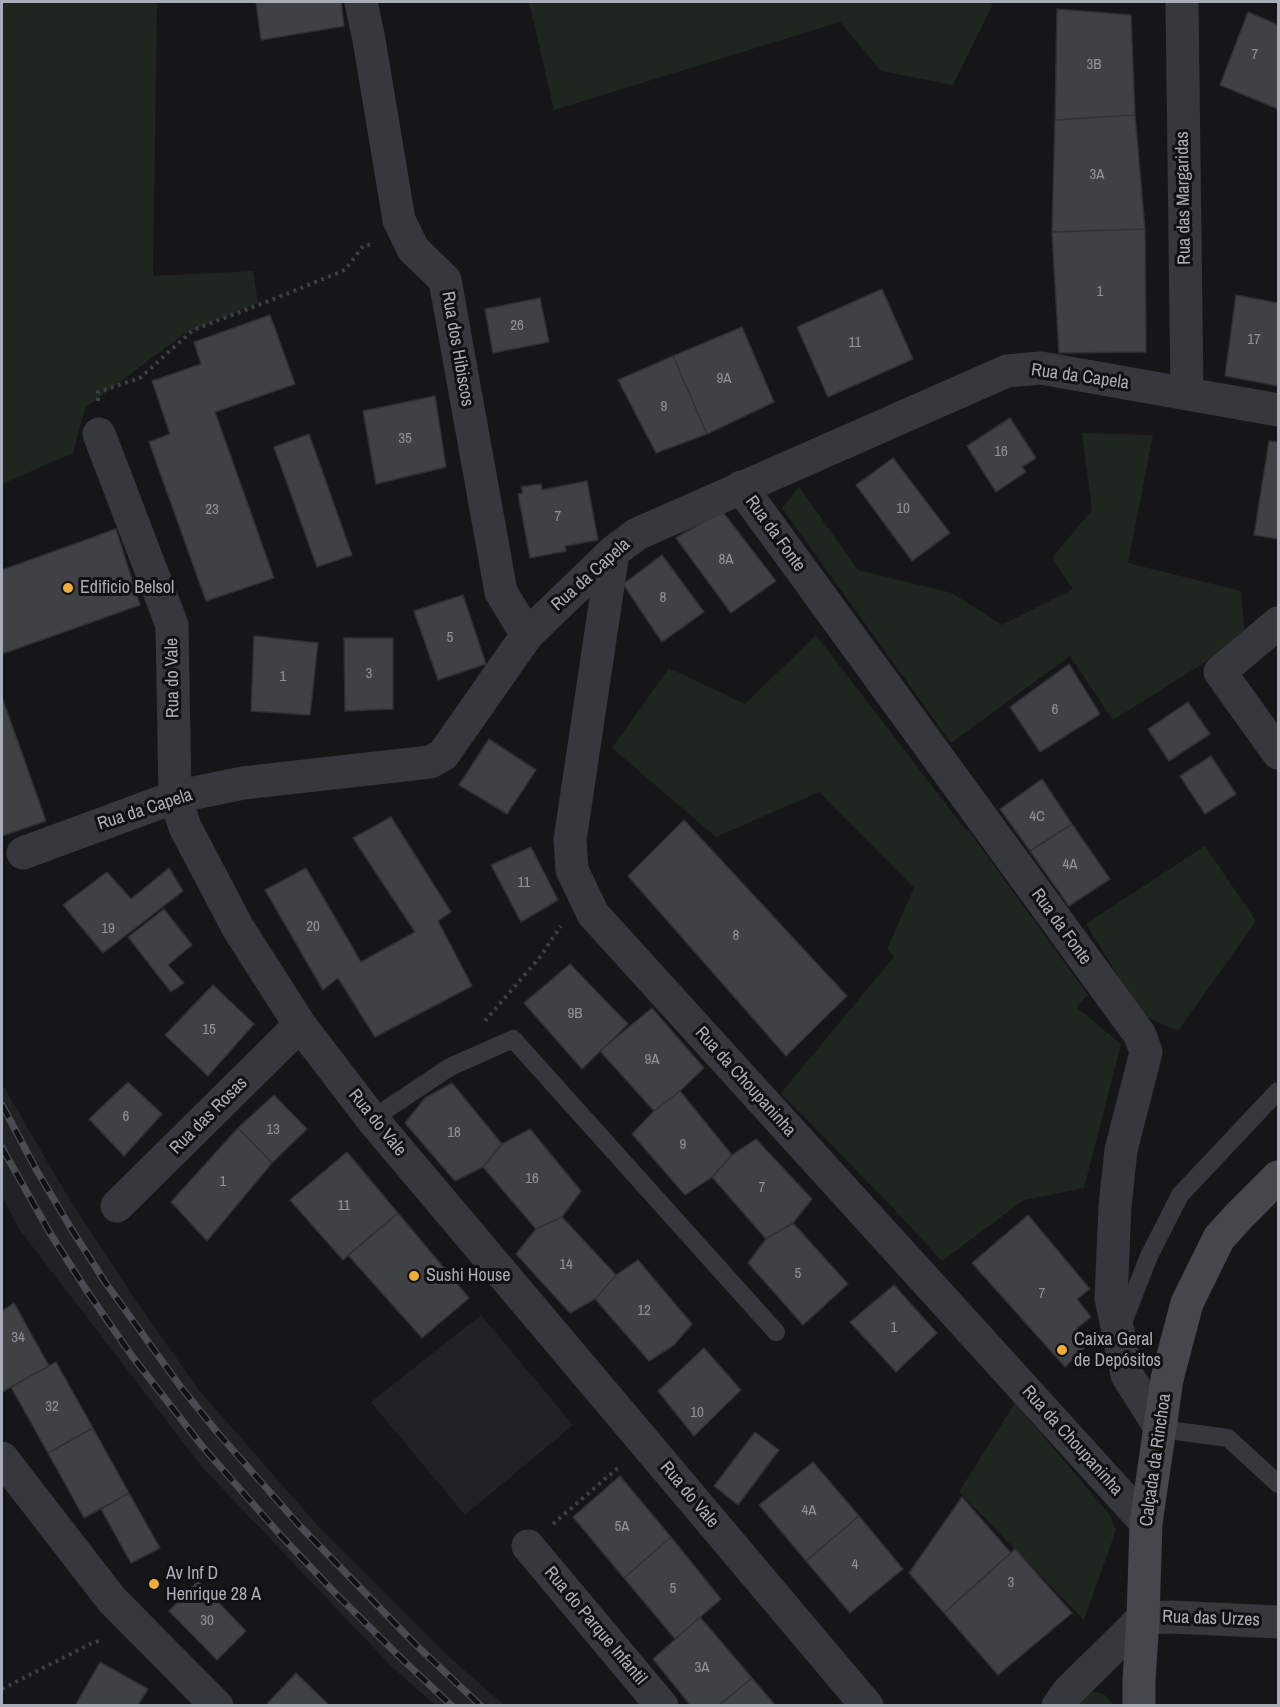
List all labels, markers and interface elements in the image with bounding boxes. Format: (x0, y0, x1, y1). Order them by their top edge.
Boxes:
house number: 7 (1252, 46, 1258, 64)
house number: 3B (1086, 56, 1102, 74)
street label: Rua das Margaridas (1172, 131, 1196, 265)
house number: 3A (1089, 166, 1105, 184)
house number: 1 (1097, 283, 1103, 301)
street label: Rua dos Hibiscos (436, 290, 478, 408)
house number: 26 (510, 317, 524, 335)
house number: 17 (1247, 331, 1261, 349)
house number: 11 (849, 334, 861, 352)
street label: Rua da Capela (1030, 359, 1130, 395)
house number: 9A (716, 370, 732, 388)
house number: 9 (661, 398, 667, 416)
house number: 35 (398, 430, 412, 448)
house number: 16 (994, 443, 1008, 461)
street label: Rua da Fonte (740, 492, 810, 576)
house number: 10 (896, 500, 910, 518)
house number: 23 (205, 501, 219, 519)
house number: 7 (555, 508, 561, 526)
street label: Rua da Capela (547, 534, 635, 616)
house number: 8A (718, 551, 734, 569)
place label: Edificio Belsol (80, 577, 174, 599)
marker: Edificio Belsol (61, 581, 75, 595)
house number: 8 (660, 589, 666, 607)
house number: 5 (447, 629, 453, 647)
street label: Rua do Vale (162, 638, 184, 718)
house number: 3 (366, 665, 372, 683)
house number: 1 (280, 668, 286, 686)
house number: 6 (1052, 701, 1058, 719)
street label: Rua da Capela (95, 785, 195, 835)
house number: 4C (1029, 808, 1045, 826)
house number: 4A (1062, 856, 1078, 874)
house number: 11 (518, 874, 530, 892)
street label: Rua da Fonte (1026, 885, 1096, 969)
house number: 20 (306, 918, 320, 936)
house number: 19 (101, 920, 115, 938)
house number: 8 (733, 927, 739, 945)
house number: 9B (567, 1005, 583, 1023)
house number: 15 (202, 1021, 216, 1039)
street label: Rua da Choupaninha (690, 1023, 800, 1141)
house number: 9A (644, 1051, 660, 1069)
street label: Rua das Rosas (166, 1073, 252, 1159)
street label: Rua do Vale (343, 1085, 411, 1161)
house number: 6 (123, 1108, 129, 1126)
house number: 13 (266, 1121, 280, 1139)
house number: 18 (447, 1124, 461, 1142)
house number: 9 (680, 1136, 686, 1154)
house number: 16 (525, 1170, 539, 1188)
house number: 1 (220, 1173, 226, 1191)
house number: 7 (759, 1179, 765, 1197)
house number: 11 (338, 1197, 350, 1215)
house number: 14 (559, 1256, 573, 1274)
place label: Sushi House (426, 1265, 511, 1287)
house number: 5 (795, 1265, 801, 1283)
marker: Sushi House (407, 1269, 421, 1283)
house number: 7 (1039, 1285, 1045, 1303)
house number: 12 (637, 1302, 651, 1320)
house number: 1 (891, 1319, 897, 1337)
house number: 34 (11, 1329, 25, 1347)
place label: Caixa Geral de Depósitos (1074, 1329, 1161, 1372)
marker: Caixa Geral de Depósitos (1055, 1343, 1069, 1357)
street label: Rua da Choupaninha (1017, 1382, 1127, 1500)
street label: Calçada da Rinchoa (1136, 1392, 1176, 1528)
house number: 32 (45, 1398, 59, 1416)
house number: 10 (690, 1404, 704, 1422)
street label: Rua do Vale (655, 1457, 723, 1533)
house number: 4A (801, 1502, 817, 1520)
house number: 5A (614, 1518, 630, 1536)
house number: 4 (852, 1556, 858, 1574)
street label: Rua do Parque Infantil (539, 1562, 651, 1690)
place label: Av Inf D Henrique 28 A (166, 1563, 261, 1606)
house number: 3 (1008, 1574, 1014, 1592)
marker: Av Inf D Henrique 28 A (147, 1577, 161, 1591)
house number: 5 (670, 1580, 676, 1598)
street label: Rua das Urzes (1162, 1607, 1260, 1631)
house number: 30 (200, 1612, 214, 1630)
house number: 3A (694, 1659, 710, 1677)

